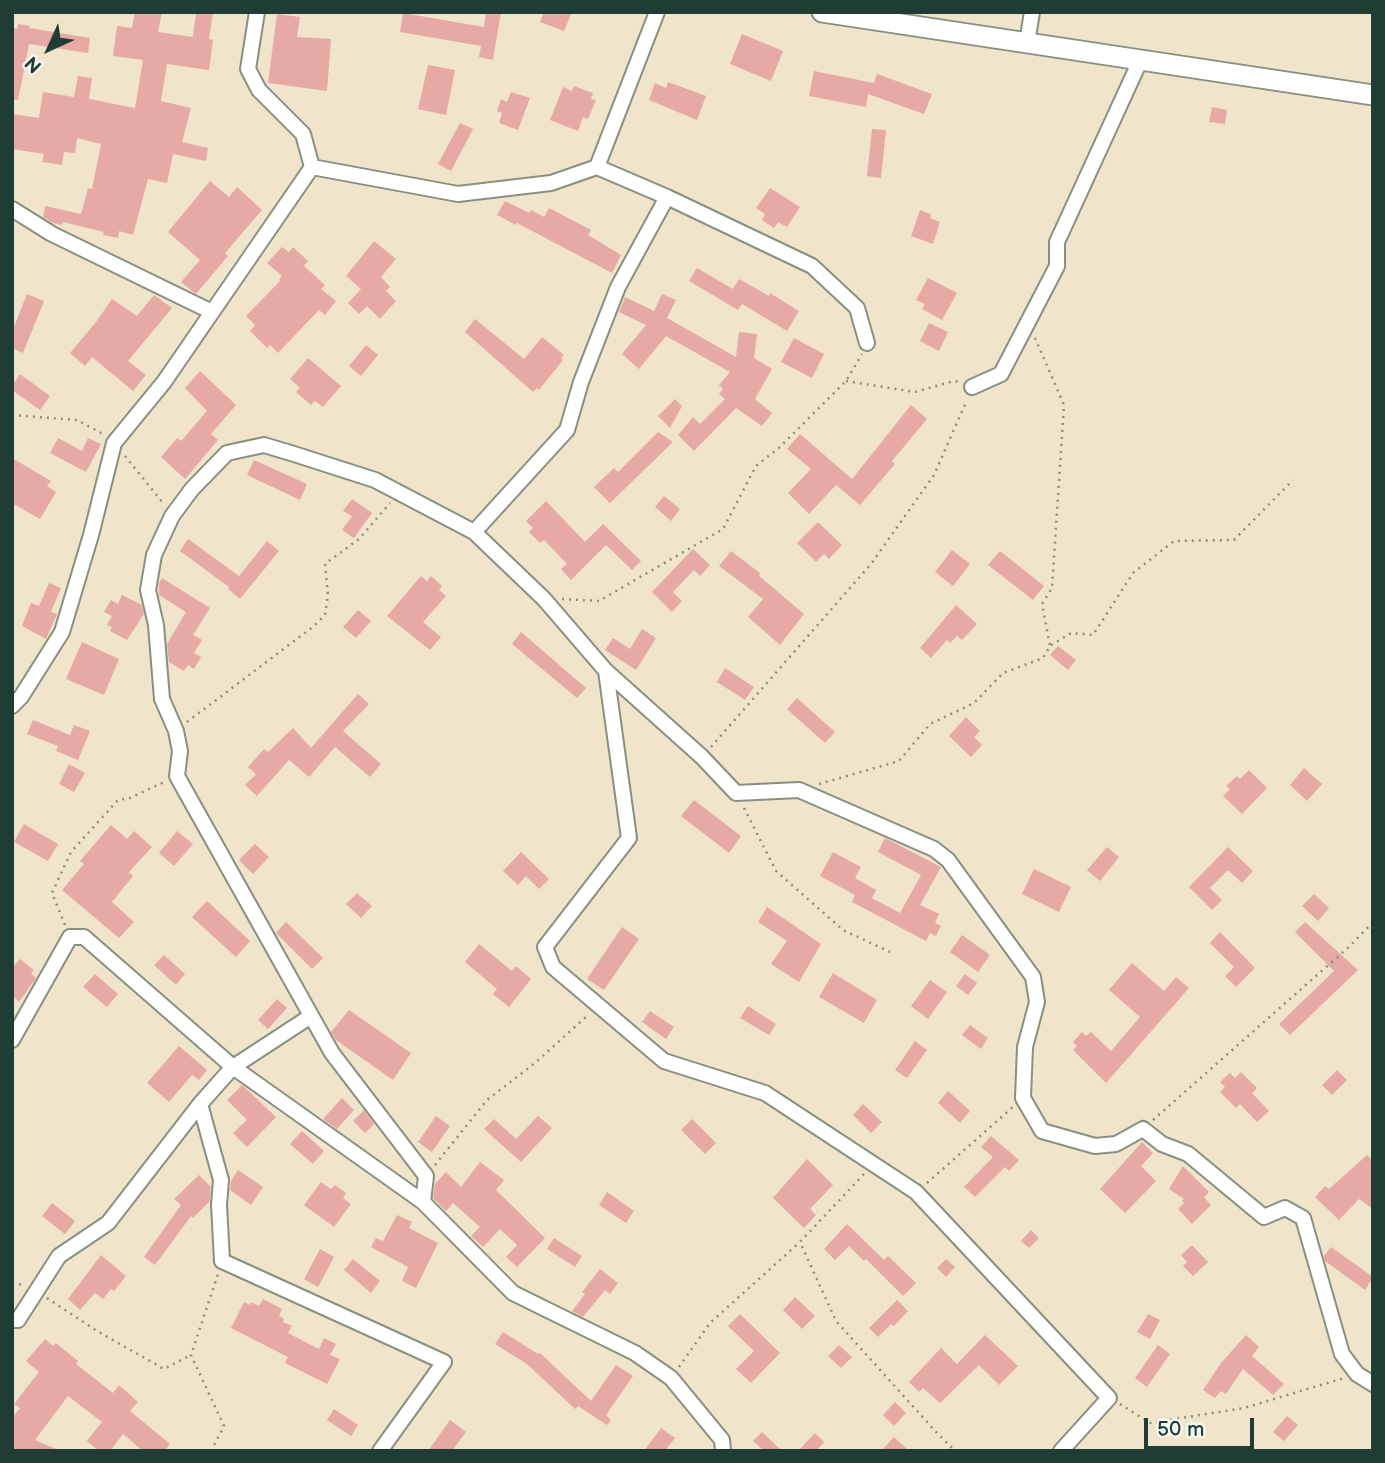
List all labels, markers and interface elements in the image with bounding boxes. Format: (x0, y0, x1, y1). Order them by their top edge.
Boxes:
north arrow (14, 14, 84, 84)
text: N (21, 51, 47, 77)
scale bar (1147, 1404, 1257, 1448)
text: 50 m (1157, 1417, 1204, 1442)

